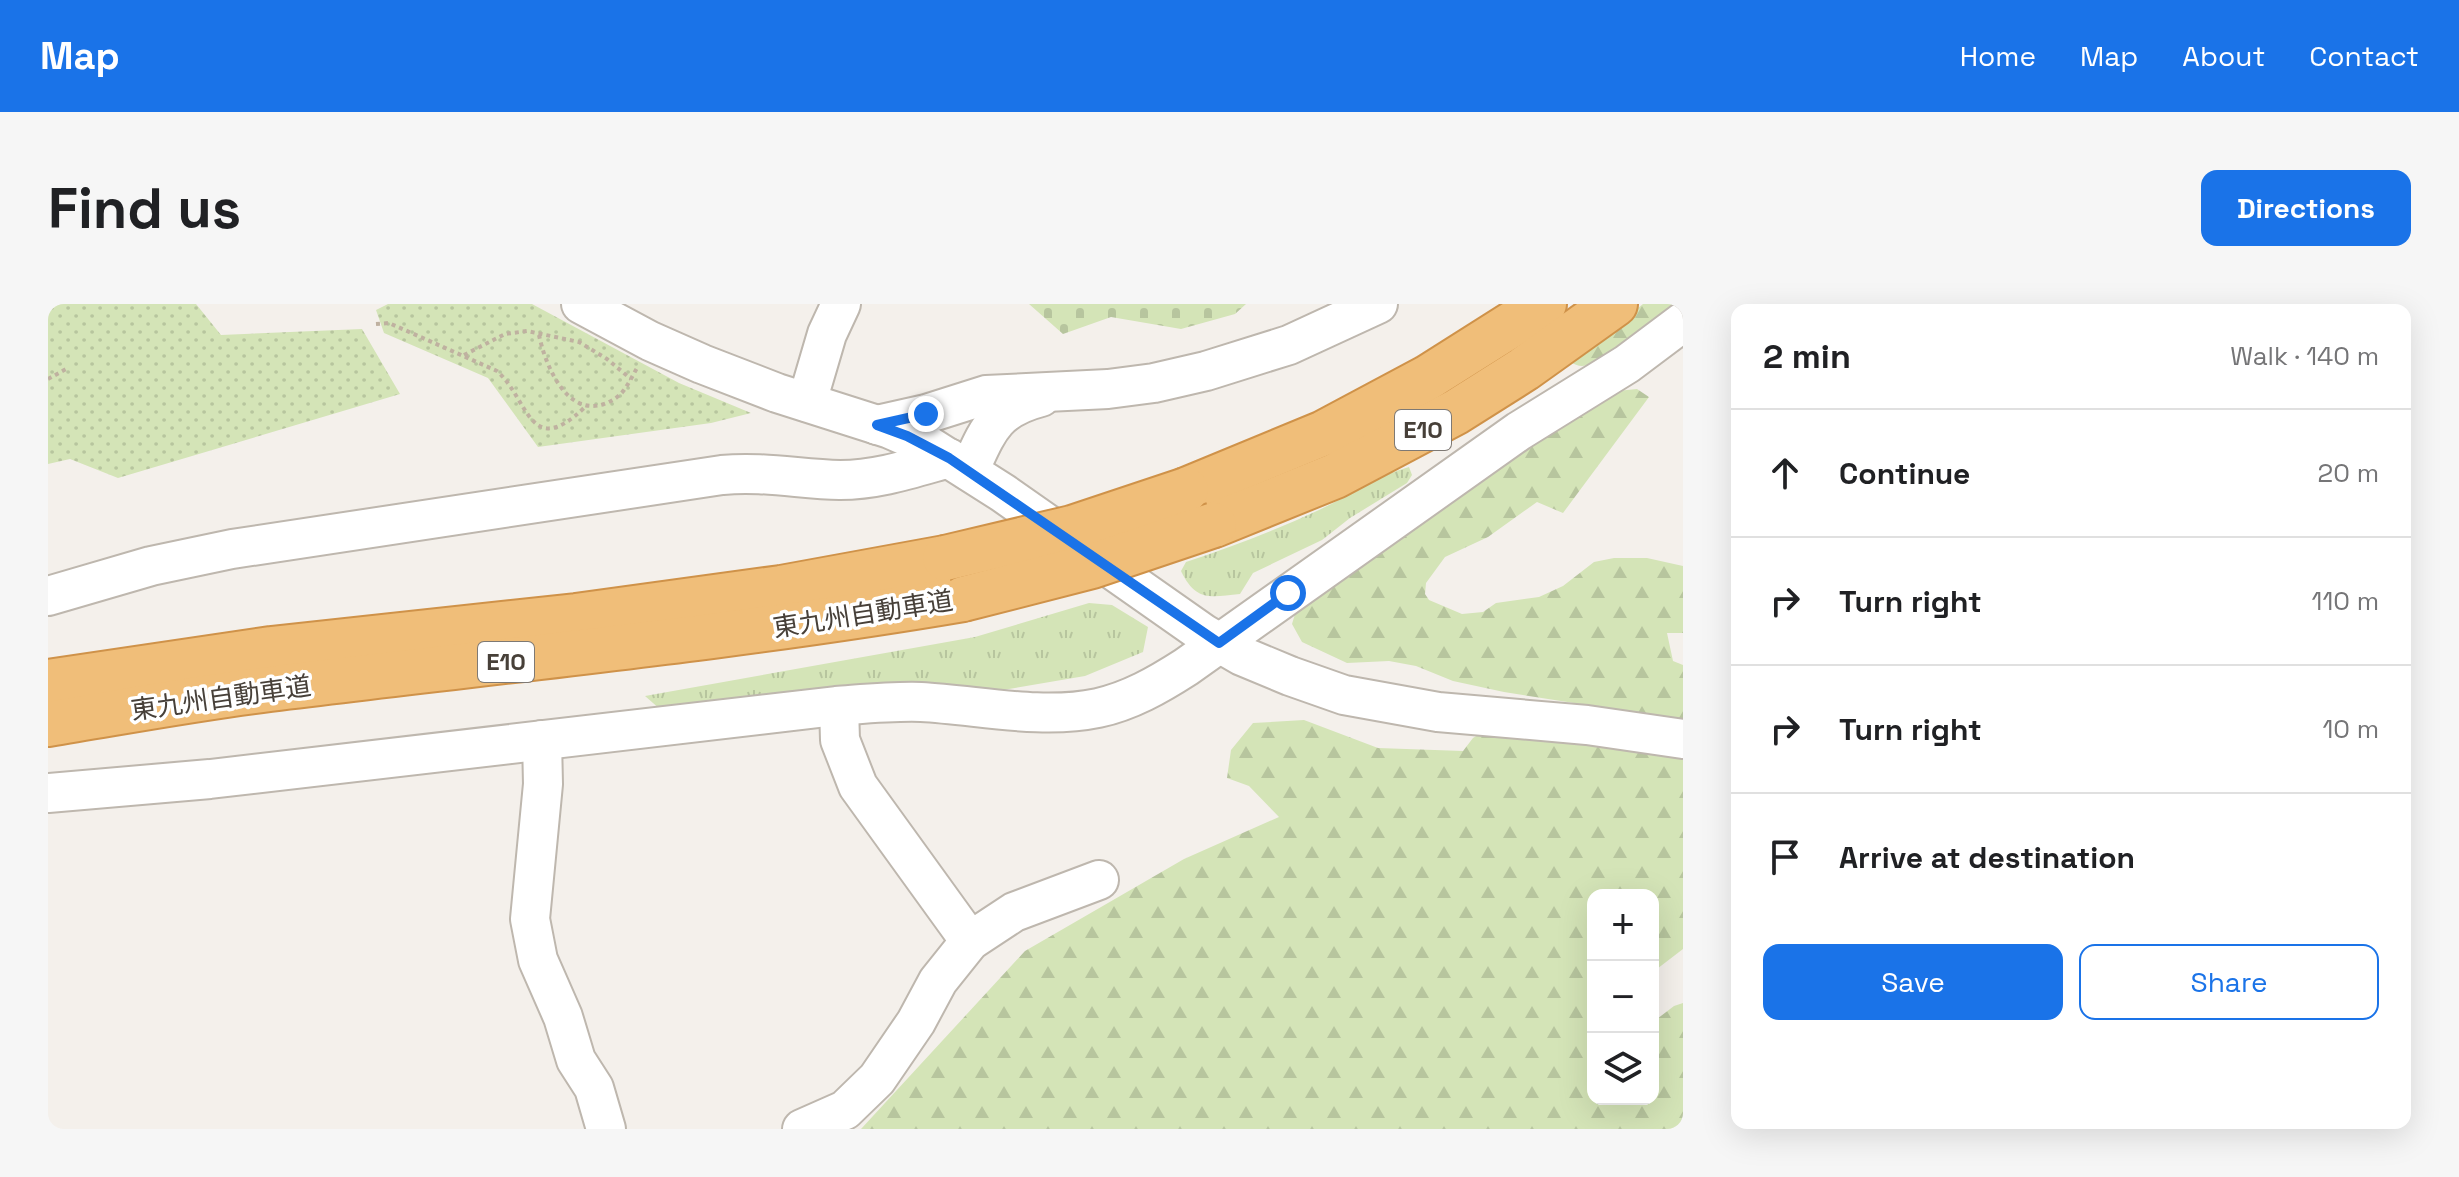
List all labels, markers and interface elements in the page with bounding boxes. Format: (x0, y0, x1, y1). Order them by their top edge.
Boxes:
text: Map (40, 32, 120, 80)
text: Home (1960, 38, 2036, 74)
text: Map (2080, 38, 2138, 74)
text: About (2182, 38, 2265, 74)
text: Contact (2309, 38, 2419, 74)
button: Directions (2201, 170, 2411, 246)
text: Find us (48, 173, 241, 244)
text: 2 min (1763, 335, 1851, 378)
text: Walk · 140 m (2230, 339, 2379, 373)
route end (908, 396, 944, 432)
road number: E10 (1395, 410, 1451, 450)
icon: ahead (1763, 451, 1807, 495)
text: Continue (1839, 454, 1970, 493)
text: 20 m (2318, 456, 2379, 490)
route start (1270, 575, 1306, 611)
icon: right (1763, 579, 1807, 623)
text: Turn right (1839, 582, 1982, 621)
street label: 東九州自動車道 (770, 583, 956, 645)
text: 110 m (2312, 584, 2379, 618)
road number: E10 (478, 642, 534, 682)
street label: 東九州自動車道 (129, 668, 313, 728)
icon: right (1763, 707, 1807, 751)
text: Turn right (1839, 710, 1982, 749)
text: 10 m (2322, 712, 2379, 746)
icon: arrive (1763, 835, 1807, 879)
text: Arrive at destination (1839, 838, 2135, 877)
map controls (1587, 889, 1659, 1105)
button: + (1587, 889, 1659, 961)
button: Save (1763, 944, 2063, 1020)
button: Share (2079, 944, 2379, 1020)
button: − (1587, 961, 1659, 1033)
button: layers (1587, 1033, 1659, 1105)

